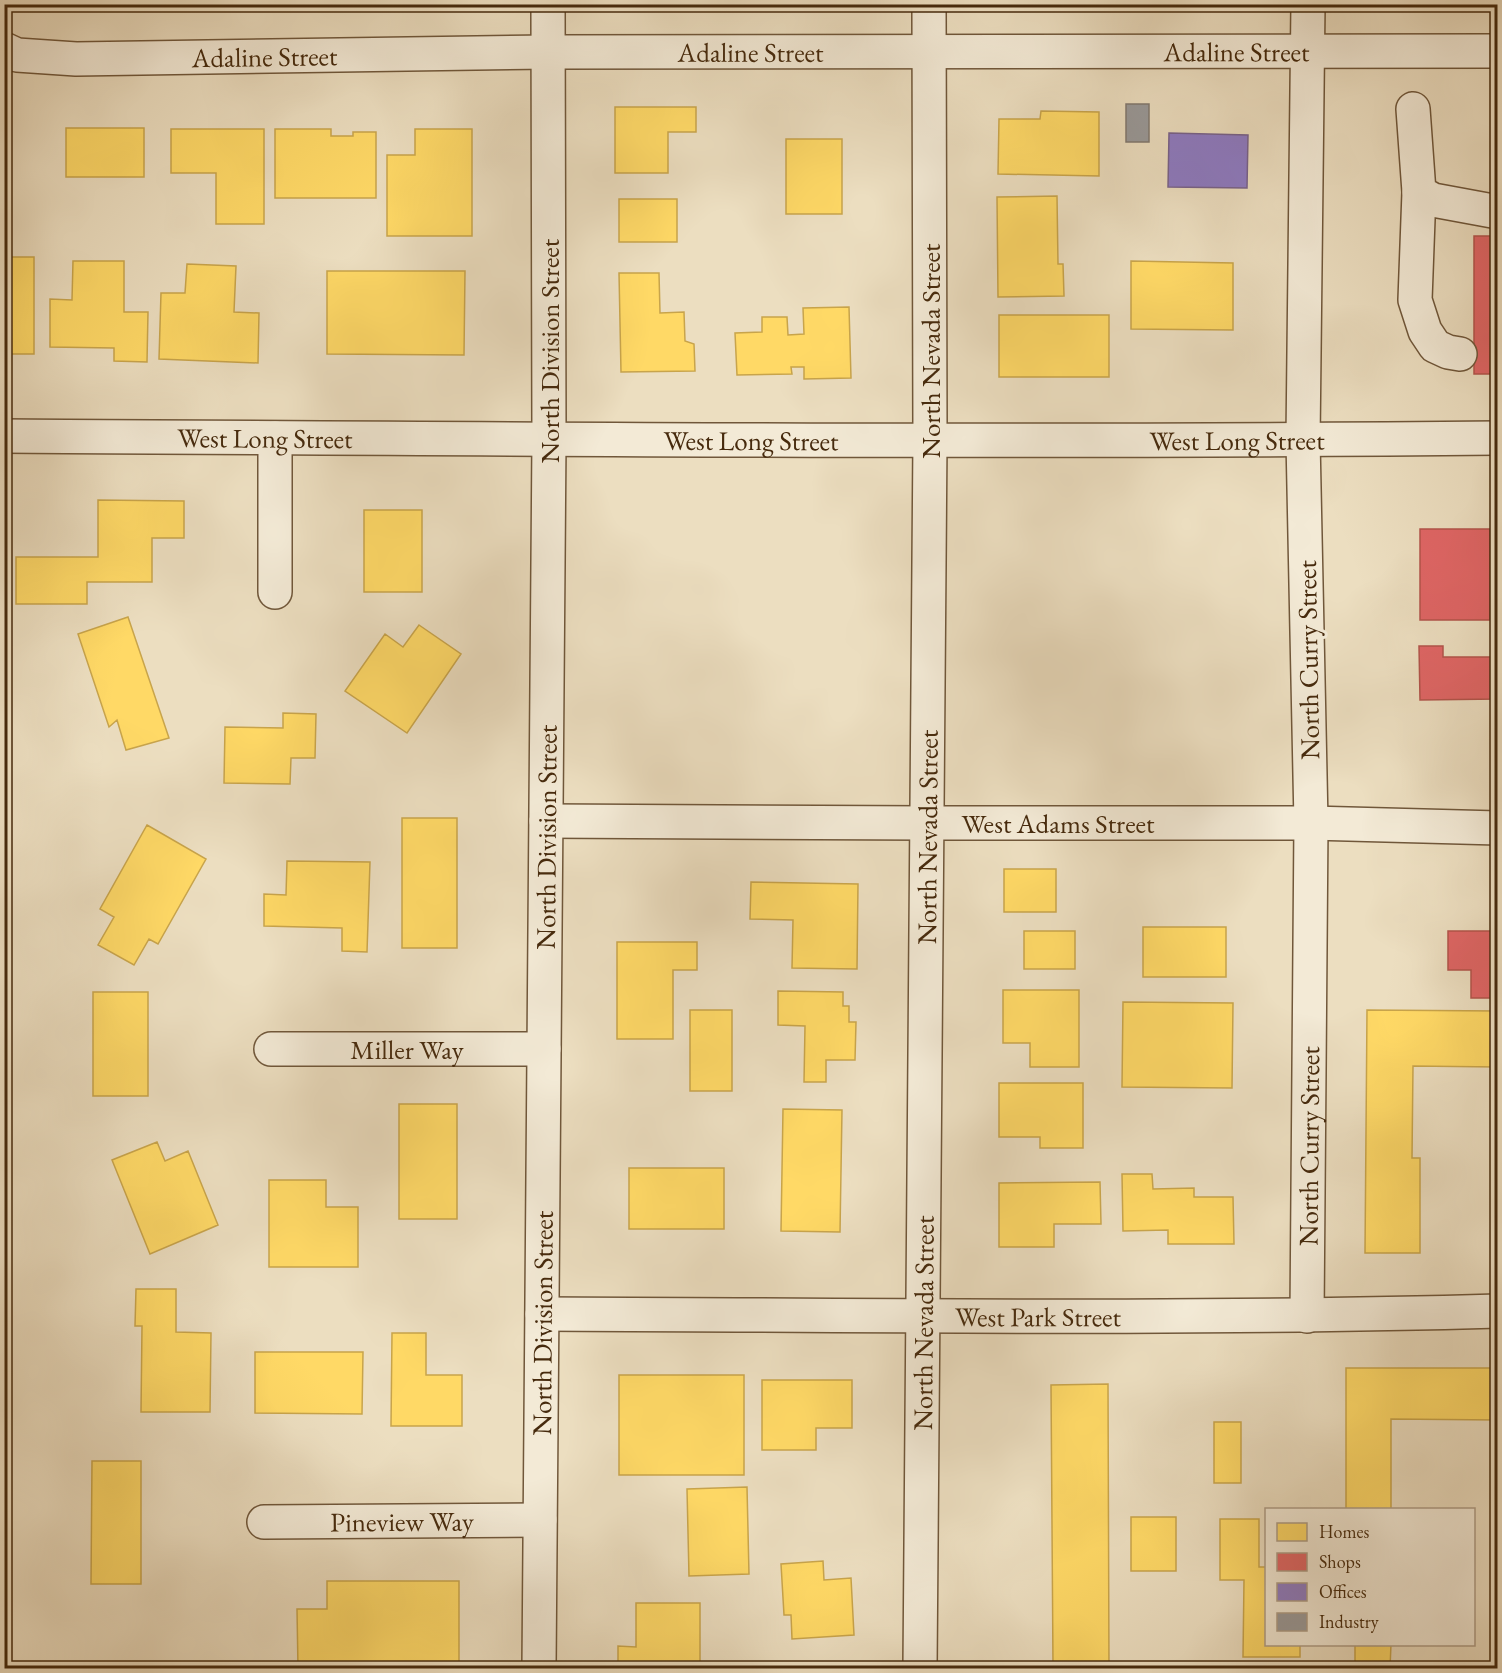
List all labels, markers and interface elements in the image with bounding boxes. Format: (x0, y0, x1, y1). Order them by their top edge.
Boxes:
street label: Adaline Street (677, 34, 824, 69)
street label: Adaline Street (1163, 34, 1310, 69)
street label: Adaline Street (190, 38, 338, 75)
street label: North Division Street (532, 238, 567, 463)
street label: North Nevada Street (913, 243, 948, 458)
street label: West Long Street (177, 420, 353, 456)
street label: West Long Street (663, 422, 839, 458)
street label: West Long Street (1149, 422, 1325, 458)
street label: North Curry Street (1289, 559, 1327, 760)
street label: North Division Street (527, 724, 564, 950)
street label: North Nevada Street (908, 729, 945, 945)
street label: West Adams Street (962, 806, 1155, 841)
street label: Miller Way (350, 1032, 464, 1067)
street label: North Curry Street (1290, 1046, 1327, 1246)
street label: North Division Street (523, 1210, 560, 1436)
street label: North Nevada Street (904, 1215, 941, 1431)
street label: West Park Street (955, 1299, 1122, 1334)
street label: Pineview Way (330, 1503, 474, 1539)
legend (1265, 1508, 1475, 1646)
text: Homes (1319, 1520, 1370, 1543)
text: Shops (1319, 1550, 1361, 1573)
text: Offices (1319, 1580, 1367, 1603)
text: Industry (1319, 1610, 1379, 1633)

